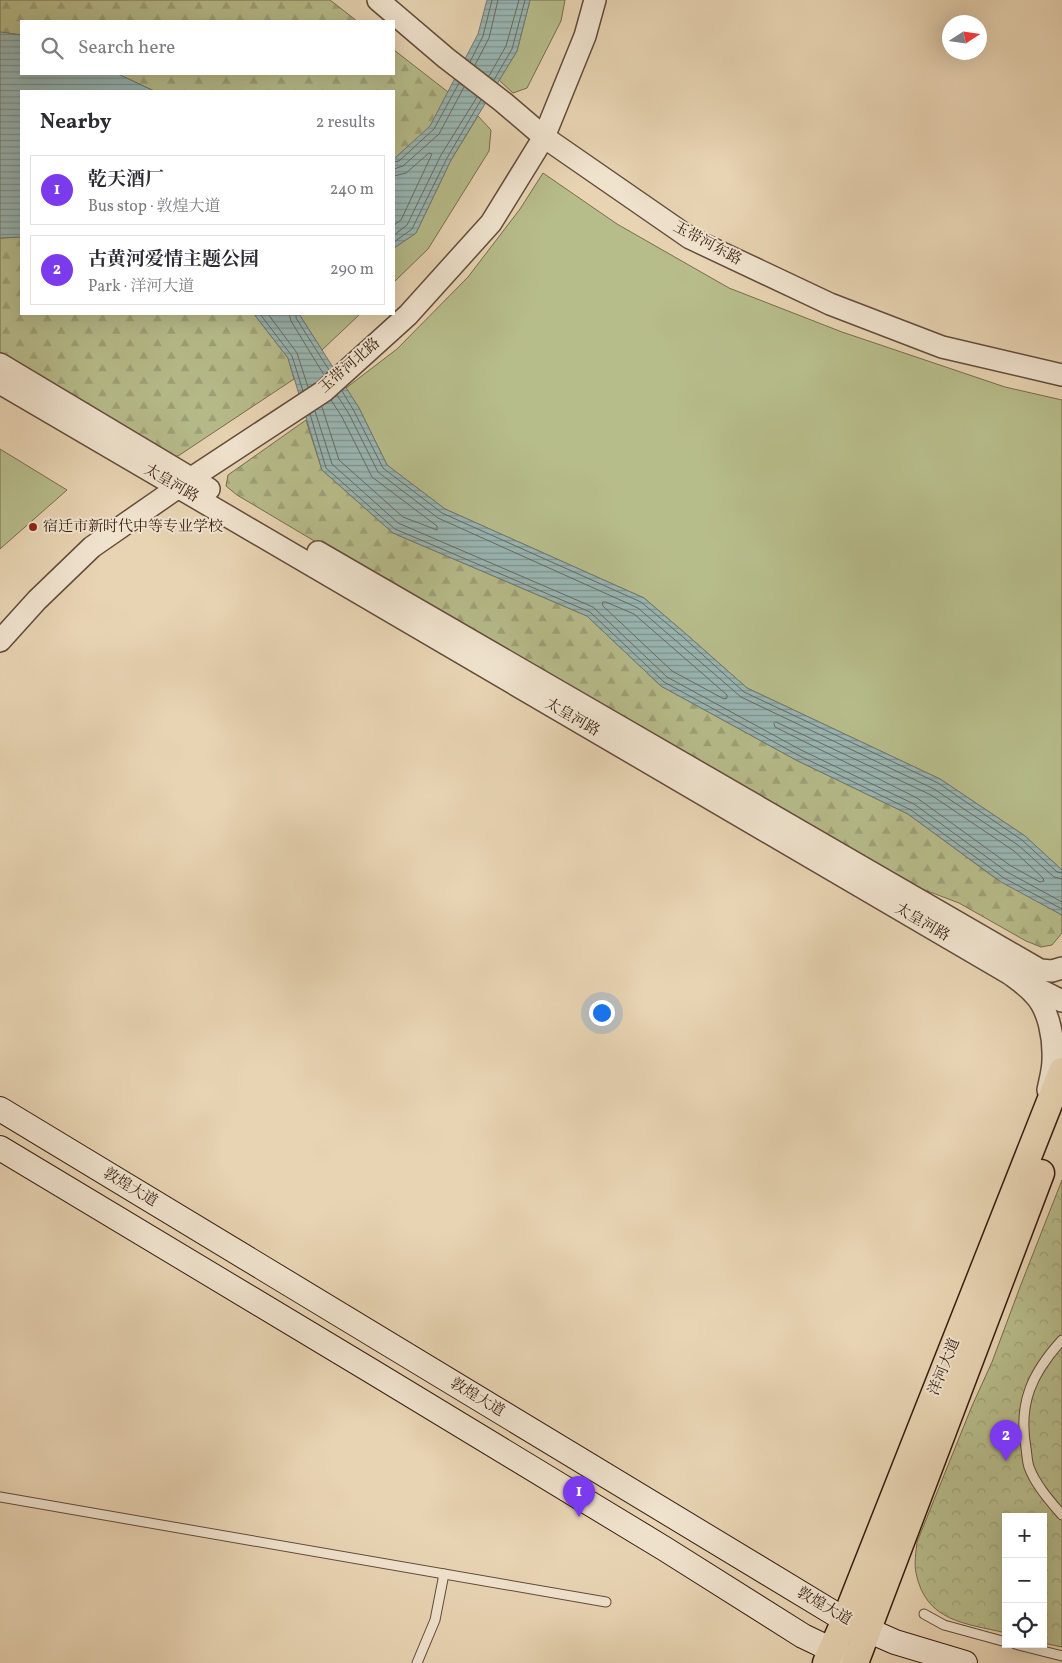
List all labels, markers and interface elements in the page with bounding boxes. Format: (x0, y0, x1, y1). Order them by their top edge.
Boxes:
north arrow (942, 15, 987, 60)
search box (20, 20, 395, 75)
icon: search (38, 34, 66, 62)
text: Search here (78, 35, 175, 61)
text: Nearby (40, 108, 111, 137)
text: 2 results (316, 112, 375, 134)
text: 乾天酒厂 (88, 167, 164, 193)
text: 1 (54, 179, 60, 201)
text: 240 m (330, 179, 374, 201)
text: Bus stop · 敦煌大道 (88, 196, 221, 218)
street label: 玉带河东路 (669, 217, 745, 271)
text: 古黄河爱情主题公园 (88, 247, 259, 273)
text: 2 (53, 259, 61, 281)
text: 290 m (330, 259, 374, 281)
text: Park · 洋河大道 (88, 276, 194, 298)
street label: 玉带河北路 (315, 333, 385, 399)
street label: 太皇河路 (140, 460, 202, 508)
place label: 宿迁市新时代中等专业学校 (43, 517, 223, 538)
marker: 宿迁市新时代中等专业学校 (27, 521, 39, 533)
street label: 太皇河路 (541, 694, 603, 742)
street label: 太皇河路 (891, 899, 953, 947)
your location (589, 1000, 615, 1026)
street label: 敦煌大道 (99, 1164, 161, 1212)
street label: 洋河大道 (924, 1335, 966, 1399)
street label: 敦煌大道 (446, 1374, 508, 1422)
pin: 2 (990, 1420, 1022, 1461)
pin: 1 (563, 1476, 595, 1517)
map controls (1002, 1513, 1047, 1648)
button: + (1002, 1513, 1047, 1558)
button: − (1002, 1558, 1047, 1603)
street label: 敦煌大道 (793, 1583, 855, 1631)
button: locate (1002, 1603, 1047, 1648)

